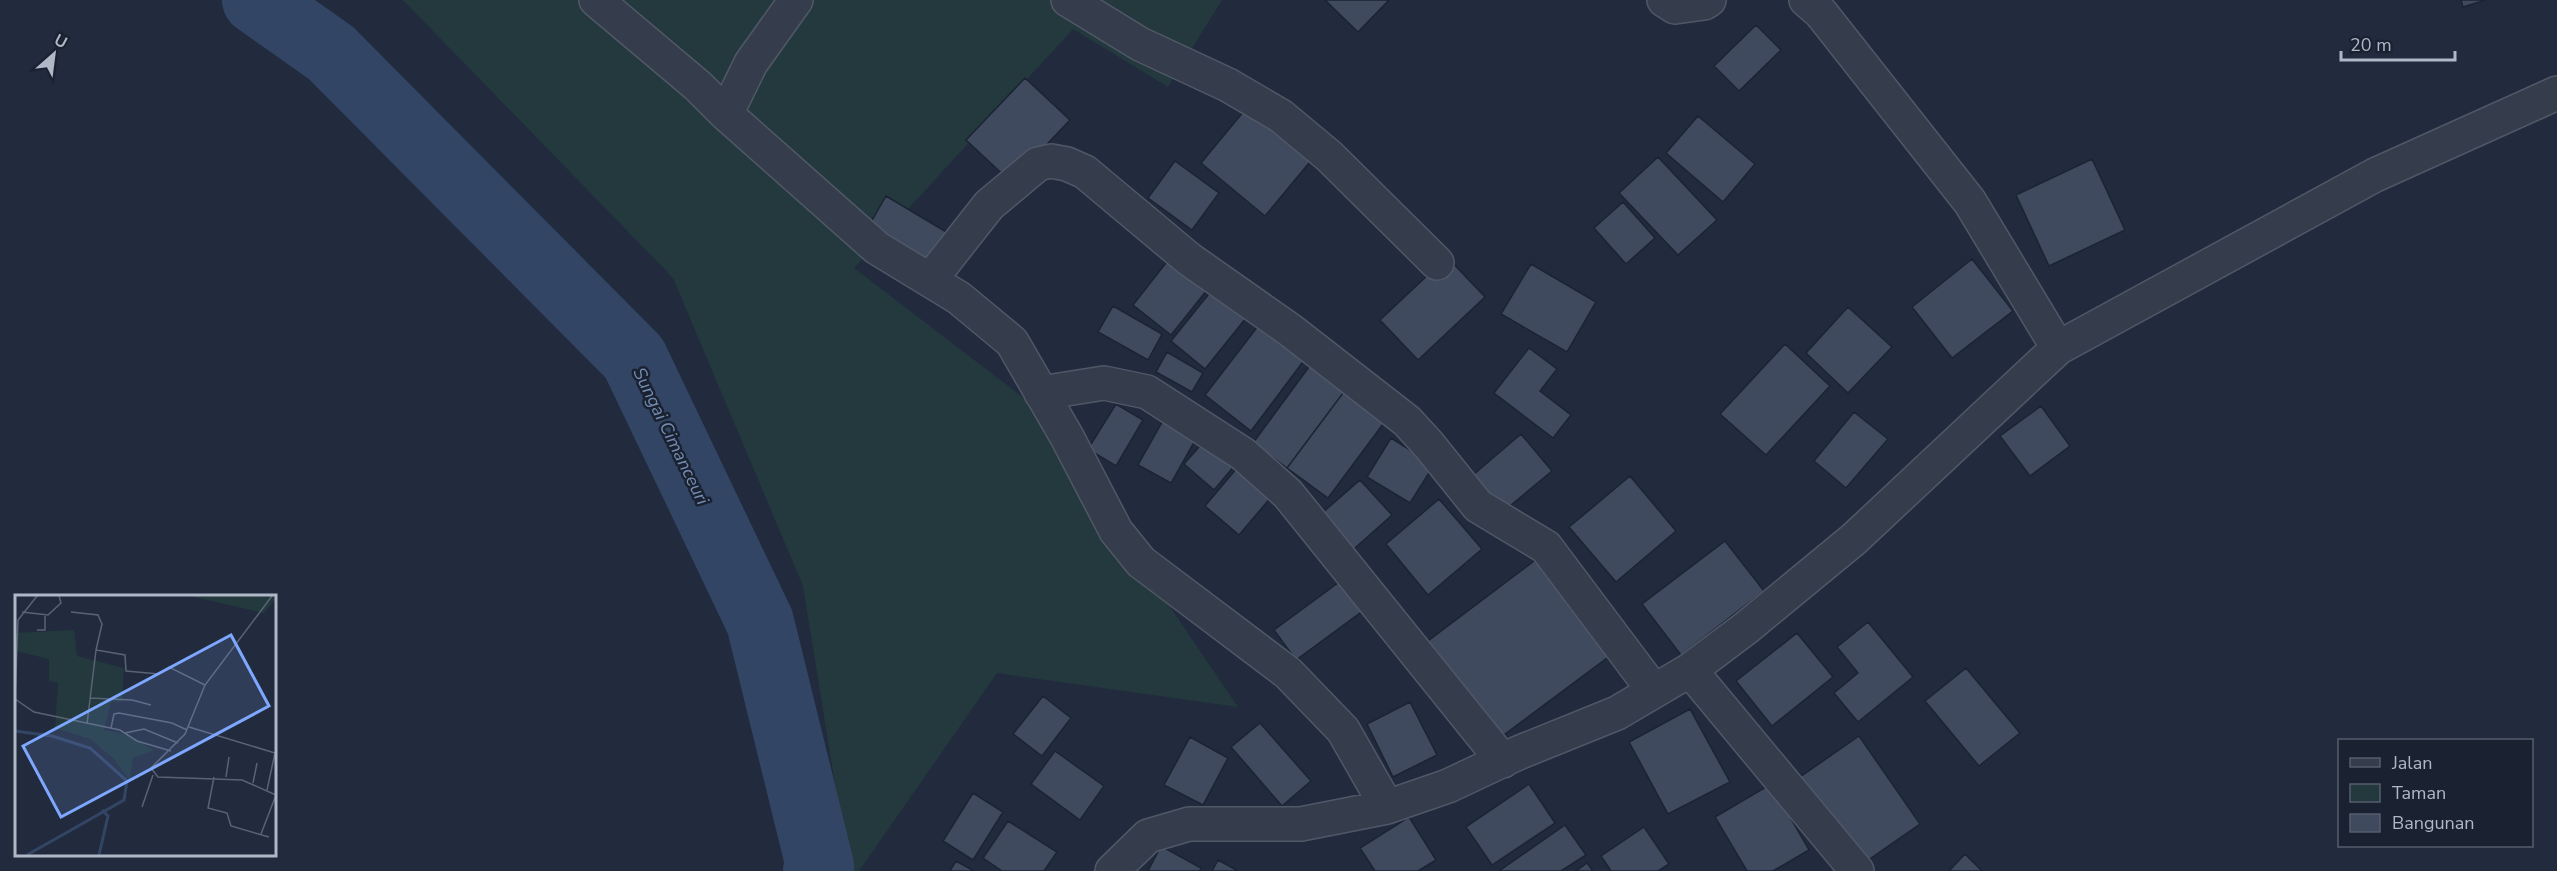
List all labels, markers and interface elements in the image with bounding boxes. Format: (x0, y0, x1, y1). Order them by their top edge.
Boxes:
north arrow (24, 24, 84, 84)
scale bar (2341, 24, 2455, 62)
text: U (50, 29, 71, 54)
text: 20 m (2350, 33, 2392, 57)
water label: Sungai Cimanceuri (627, 363, 715, 509)
inset map (15, 595, 276, 856)
legend (2338, 739, 2533, 847)
text: Jalan (2391, 751, 2432, 775)
text: Taman (2392, 781, 2446, 805)
text: Bangunan (2392, 811, 2475, 835)

